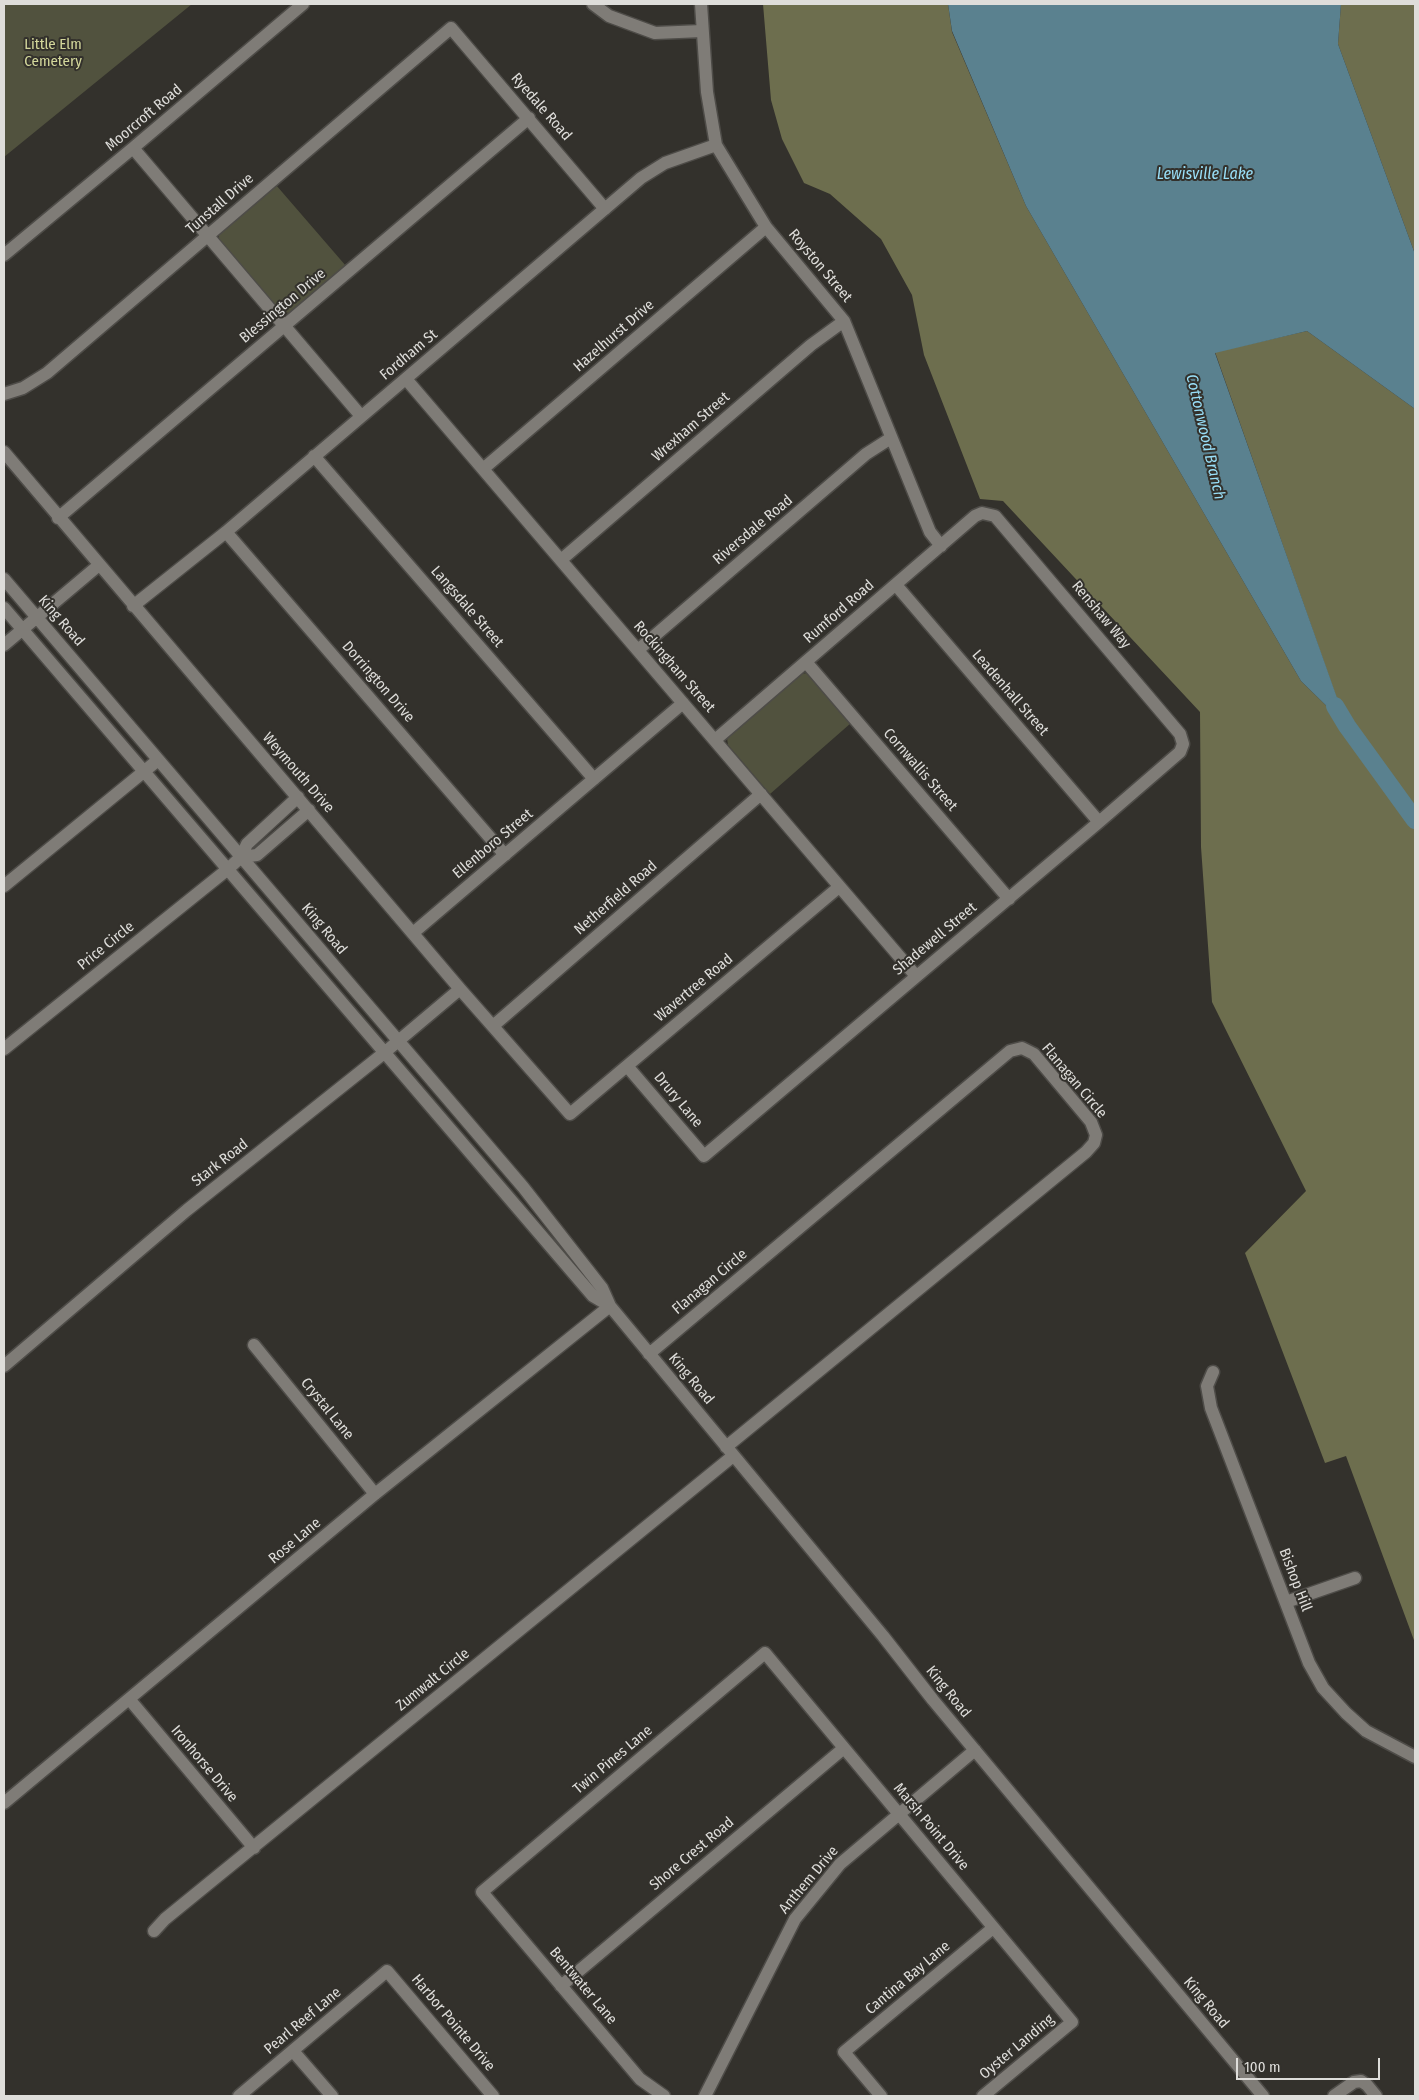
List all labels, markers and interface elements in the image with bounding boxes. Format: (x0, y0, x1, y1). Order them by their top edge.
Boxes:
park label: Little Elm Cemetery (24, 36, 82, 71)
street label: Ryedale Road (507, 70, 575, 144)
street label: Moorcroft Road (102, 81, 186, 155)
water label: Lewisville Lake (1157, 165, 1253, 185)
street label: Tunstall Drive (183, 170, 257, 238)
street label: Royston Street (784, 226, 856, 306)
street label: Blessington Drive (236, 265, 330, 347)
street label: Hazelhurst Drive (570, 296, 658, 376)
street label: Fordham St (377, 326, 441, 384)
water label: Cottonwood Branch (1181, 372, 1229, 502)
street label: Wrexham Street (648, 388, 734, 466)
street label: Riversdale Road (709, 491, 797, 569)
street label: Langsdale Street (427, 563, 507, 651)
street label: Rumford Road (800, 577, 878, 647)
street label: Renshaw Way (1067, 578, 1135, 652)
street label: King Road (34, 592, 88, 650)
street label: Rockingham Street (629, 618, 719, 716)
street label: Dorrington Drive (338, 638, 418, 726)
street label: Leadenhall Street (968, 646, 1052, 740)
street label: Cornwallis Street (879, 725, 961, 815)
street label: Weymouth Drive (258, 729, 338, 817)
street label: Ellenboro Street (449, 805, 537, 883)
street label: Netherfield Road (571, 857, 661, 939)
street label: Shadewell Street (889, 899, 981, 979)
street label: King Road (297, 900, 351, 958)
street label: Price Circle (74, 918, 138, 974)
street label: Wavertree Road (651, 950, 737, 1026)
street label: Flanagan Circle (1037, 1040, 1111, 1122)
street label: Drury Lane (650, 1069, 706, 1131)
street label: Stark Road (188, 1135, 252, 1191)
street label: Flanagan Circle (669, 1245, 751, 1319)
street label: King Road (664, 1350, 718, 1408)
street label: Crystal Lane (297, 1374, 357, 1444)
street label: Rose Lane (265, 1514, 325, 1568)
street label: Bishop Hill (1275, 1546, 1315, 1614)
street label: Zumwalt Circle (393, 1645, 473, 1715)
street label: King Road (922, 1663, 974, 1721)
street label: Ironhorse Drive (167, 1722, 241, 1806)
street label: Twin Pines Lane (570, 1722, 656, 1798)
street label: Marsh Point Drive (889, 1780, 973, 1874)
street label: Shore Crest Road (646, 1814, 738, 1894)
street label: Anthem Drive (775, 1842, 843, 1918)
street label: Cantina Bay Lane (862, 1937, 954, 2019)
street label: Bentwater Lane (545, 1944, 621, 2028)
street label: Harbor Pointe Drive (407, 1971, 499, 2075)
street label: King Road (1179, 1974, 1233, 2032)
street label: Pearl Reef Lane (261, 1984, 345, 2058)
street label: Oyster Landing (976, 2011, 1058, 2083)
scale bar (1239, 2048, 1383, 2080)
text: 100 m (1244, 2058, 1281, 2076)

